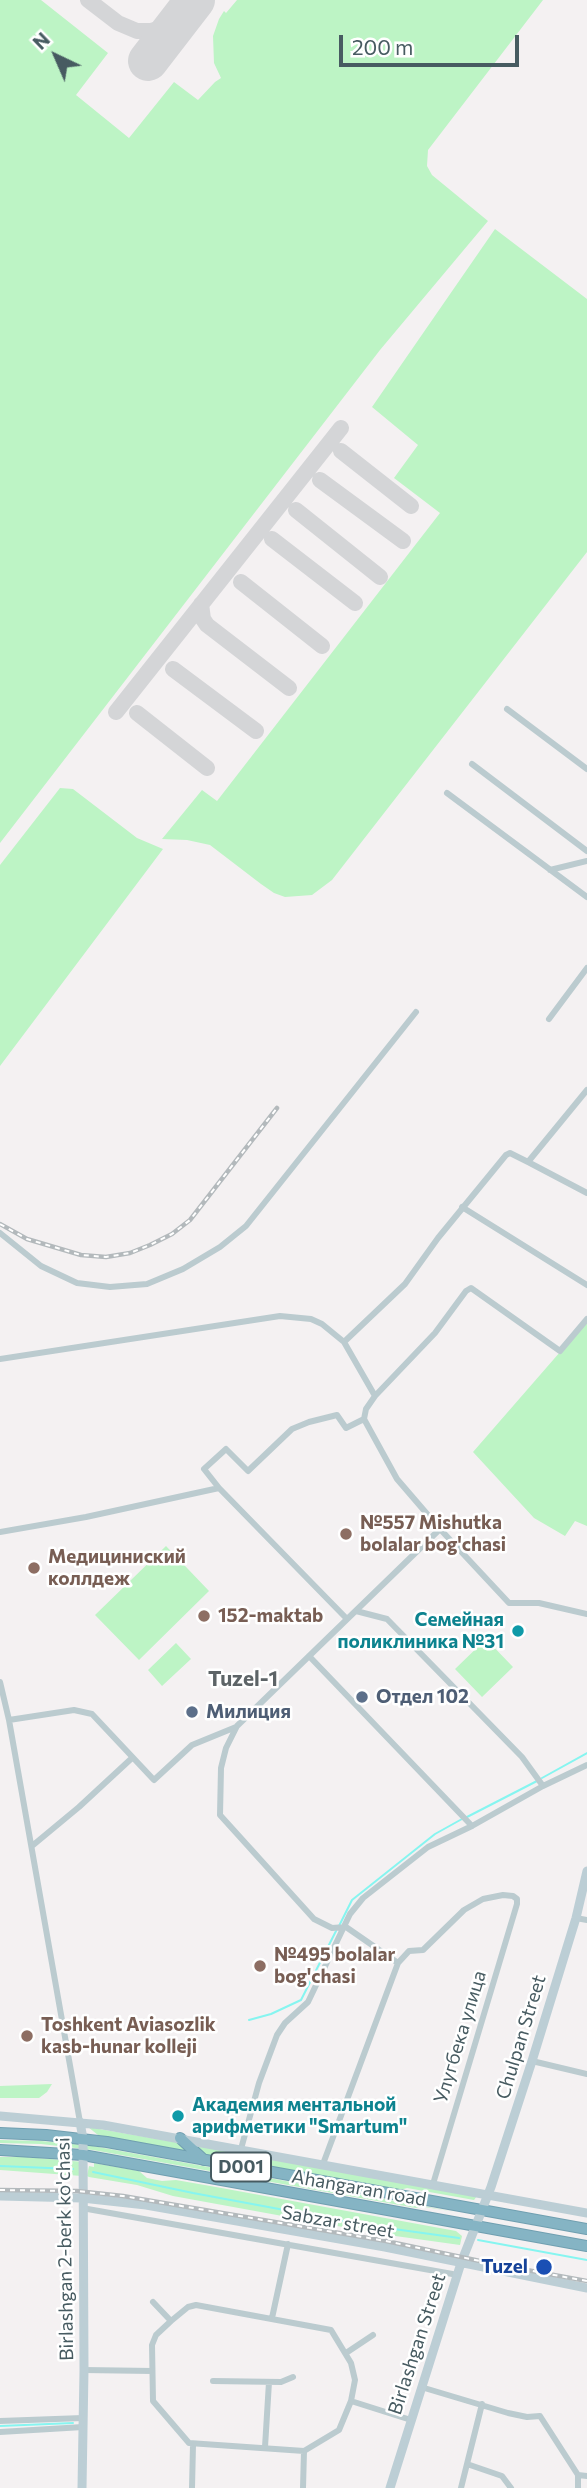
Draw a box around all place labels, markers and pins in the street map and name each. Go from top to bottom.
place label: №557 Mishutka bolalar bog'chasi [360,1512,506,1556]
marker: №557 Mishutka bolalar bog'chasi [338,1526,354,1542]
place label: Медициниский коллдеж [48,1546,186,1590]
marker: Медициниский коллдеж [26,1560,42,1576]
place label: 152-maktab [218,1605,323,1627]
marker: 152-maktab [196,1608,212,1624]
place label: Семейная поликлиника №31 [338,1609,504,1653]
marker: Семейная поликлиника №31 [510,1623,526,1639]
place label: Отдел 102 [376,1686,469,1708]
marker: Отдел 102 [354,1689,370,1705]
place label: Милиция [206,1701,291,1723]
marker: Милиция [184,1704,200,1720]
place label: №495 bolalar bog'chasi [274,1944,395,1988]
marker: №495 bolalar bog'chasi [252,1958,268,1974]
place label: Toshkent Aviasozlik kasb-hunar kolleji [41,2014,216,2058]
marker: Toshkent Aviasozlik kasb-hunar kolleji [19,2028,35,2044]
place label: Академия ментальной арифметики "Smartum" [192,2094,407,2138]
marker: Академия ментальной арифметики "Smartum" [170,2108,186,2124]
place label: Tuzel [481,2256,528,2278]
marker: Tuzel [534,2257,554,2277]

